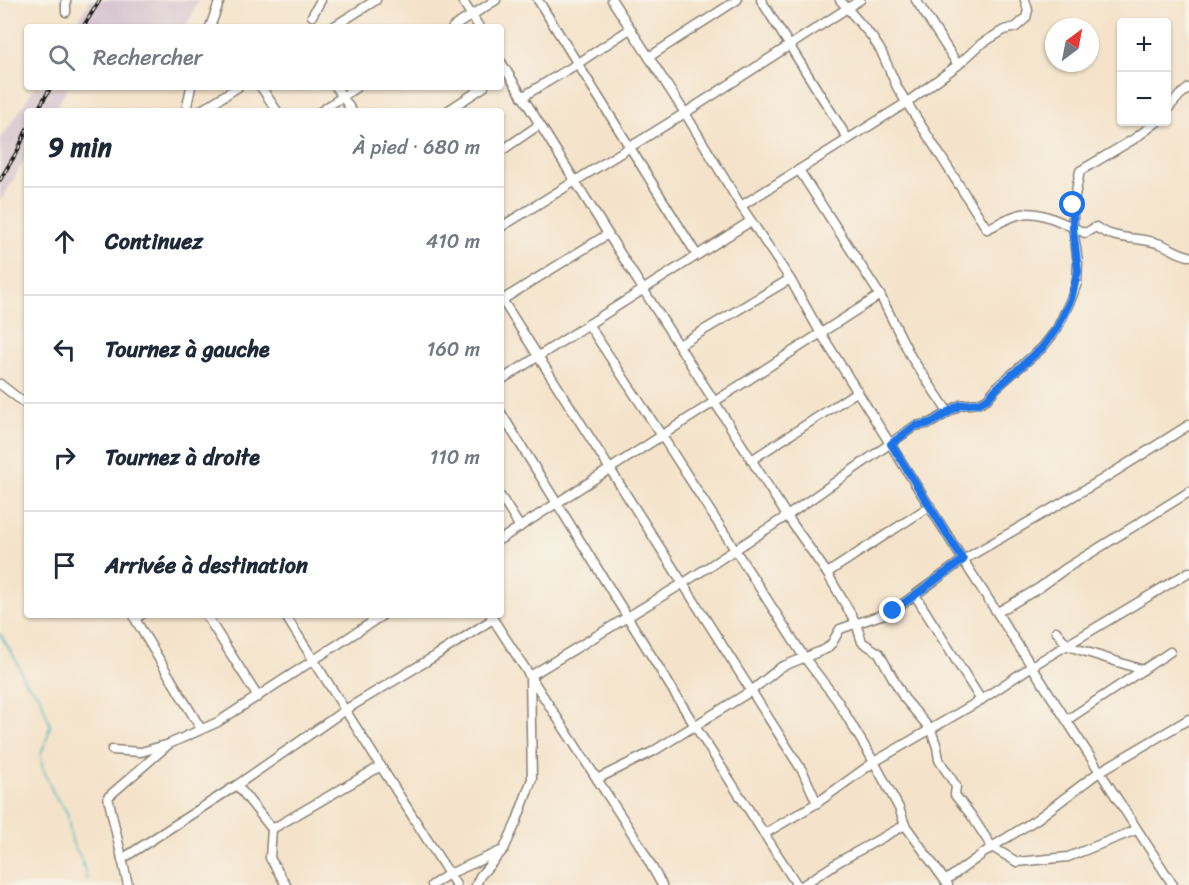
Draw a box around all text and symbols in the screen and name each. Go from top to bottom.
north arrow [1045,18,1099,72]
map controls [1117,18,1171,126]
button: + [1117,18,1171,72]
search box [24,24,504,90]
text: Rechercher [93,38,203,77]
icon: search [45,41,78,74]
button: − [1117,72,1171,126]
text: 9 min [48,124,112,170]
text: À pied · 680 m [352,130,480,165]
route start [1059,191,1085,217]
text: Continuez [105,222,203,261]
text: 410 m [426,224,480,259]
icon: ahead [48,225,81,258]
text: Tournez à gauche [105,330,270,369]
text: 160 m [427,332,480,367]
icon: left [48,333,81,366]
text: Tournez à droite [105,438,260,477]
text: 110 m [430,440,480,475]
icon: right [48,441,81,474]
text: Arrivée à destination [105,546,308,585]
icon: arrive [48,549,81,582]
route end [879,597,905,623]

